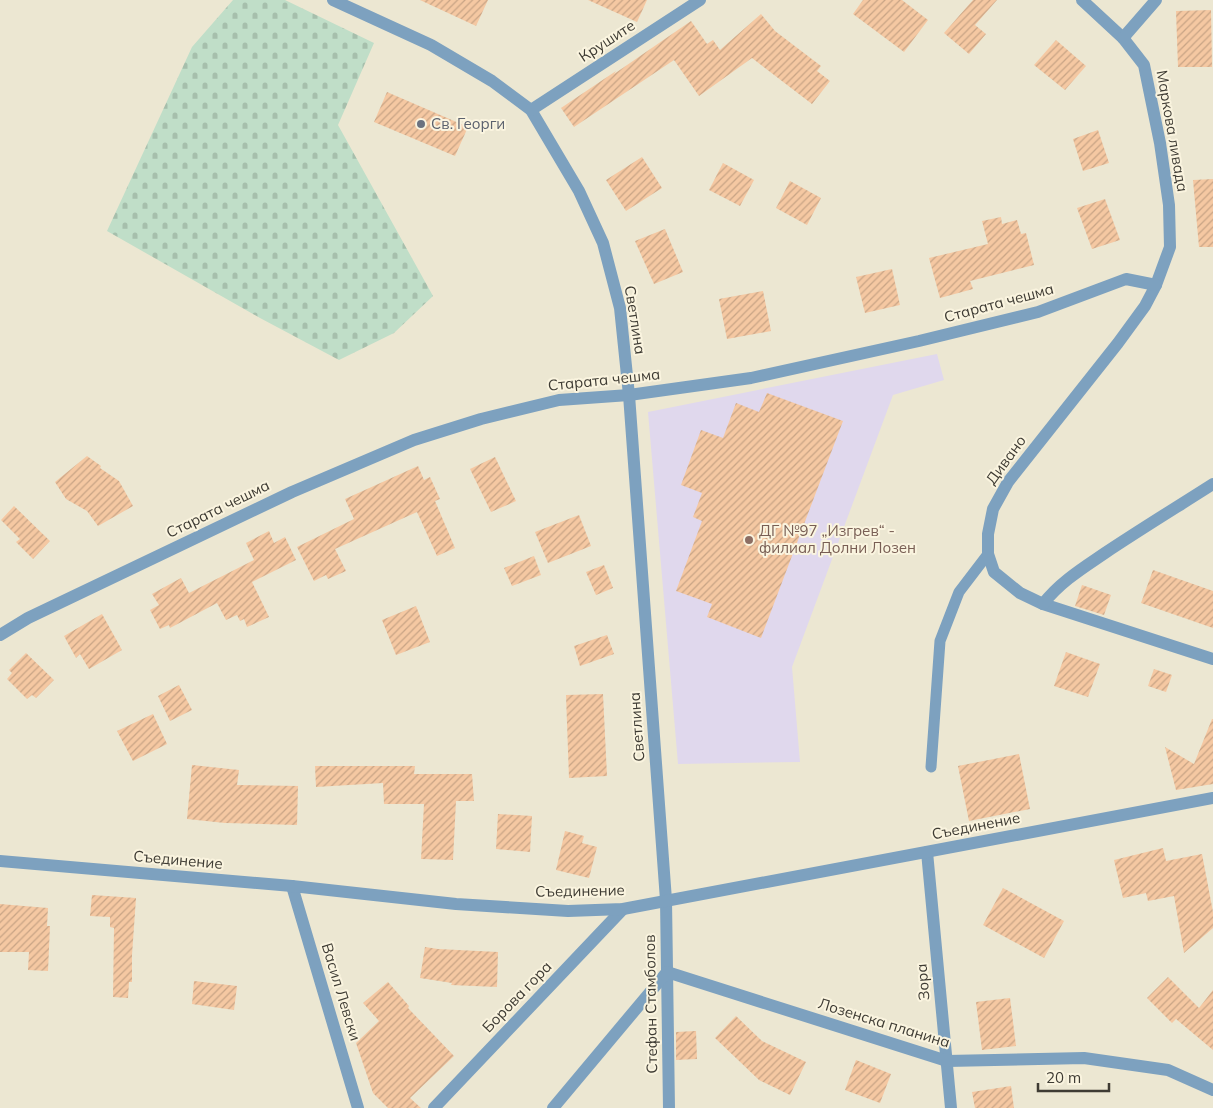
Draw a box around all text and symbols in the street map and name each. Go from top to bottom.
street label: Крушите [575,15,638,66]
street label: Маркова ливада [1152,69,1193,193]
place label: Св. Георги [431,114,505,133]
marker: Св. Георги [415,118,427,130]
street label: Старата чешма [942,279,1056,326]
street label: Светлина [621,284,650,356]
street label: Старата чешма [547,364,661,395]
street label: Дивано [981,431,1030,488]
street label: Старата чешма [163,475,273,542]
place label: ДГ №97 „Изгрев“ - филиал Долни Лозен [759,521,916,557]
marker: ДГ №97 „Изгрев“ - филиал Долни Лозен [743,534,755,546]
street label: Светлина [625,692,648,762]
street label: Съединение [930,808,1022,843]
street label: Съединение [133,846,223,873]
street label: Съединение [535,880,625,901]
street label: Стефан Стамболов [640,934,661,1074]
street label: Васил Левски [318,941,365,1043]
street label: Борова гора [478,957,555,1036]
street label: Зора [911,963,934,1001]
street label: Лозенска планина [816,993,952,1052]
scale bar [1038,1060,1109,1092]
text: 20 m [1046,1068,1081,1087]

